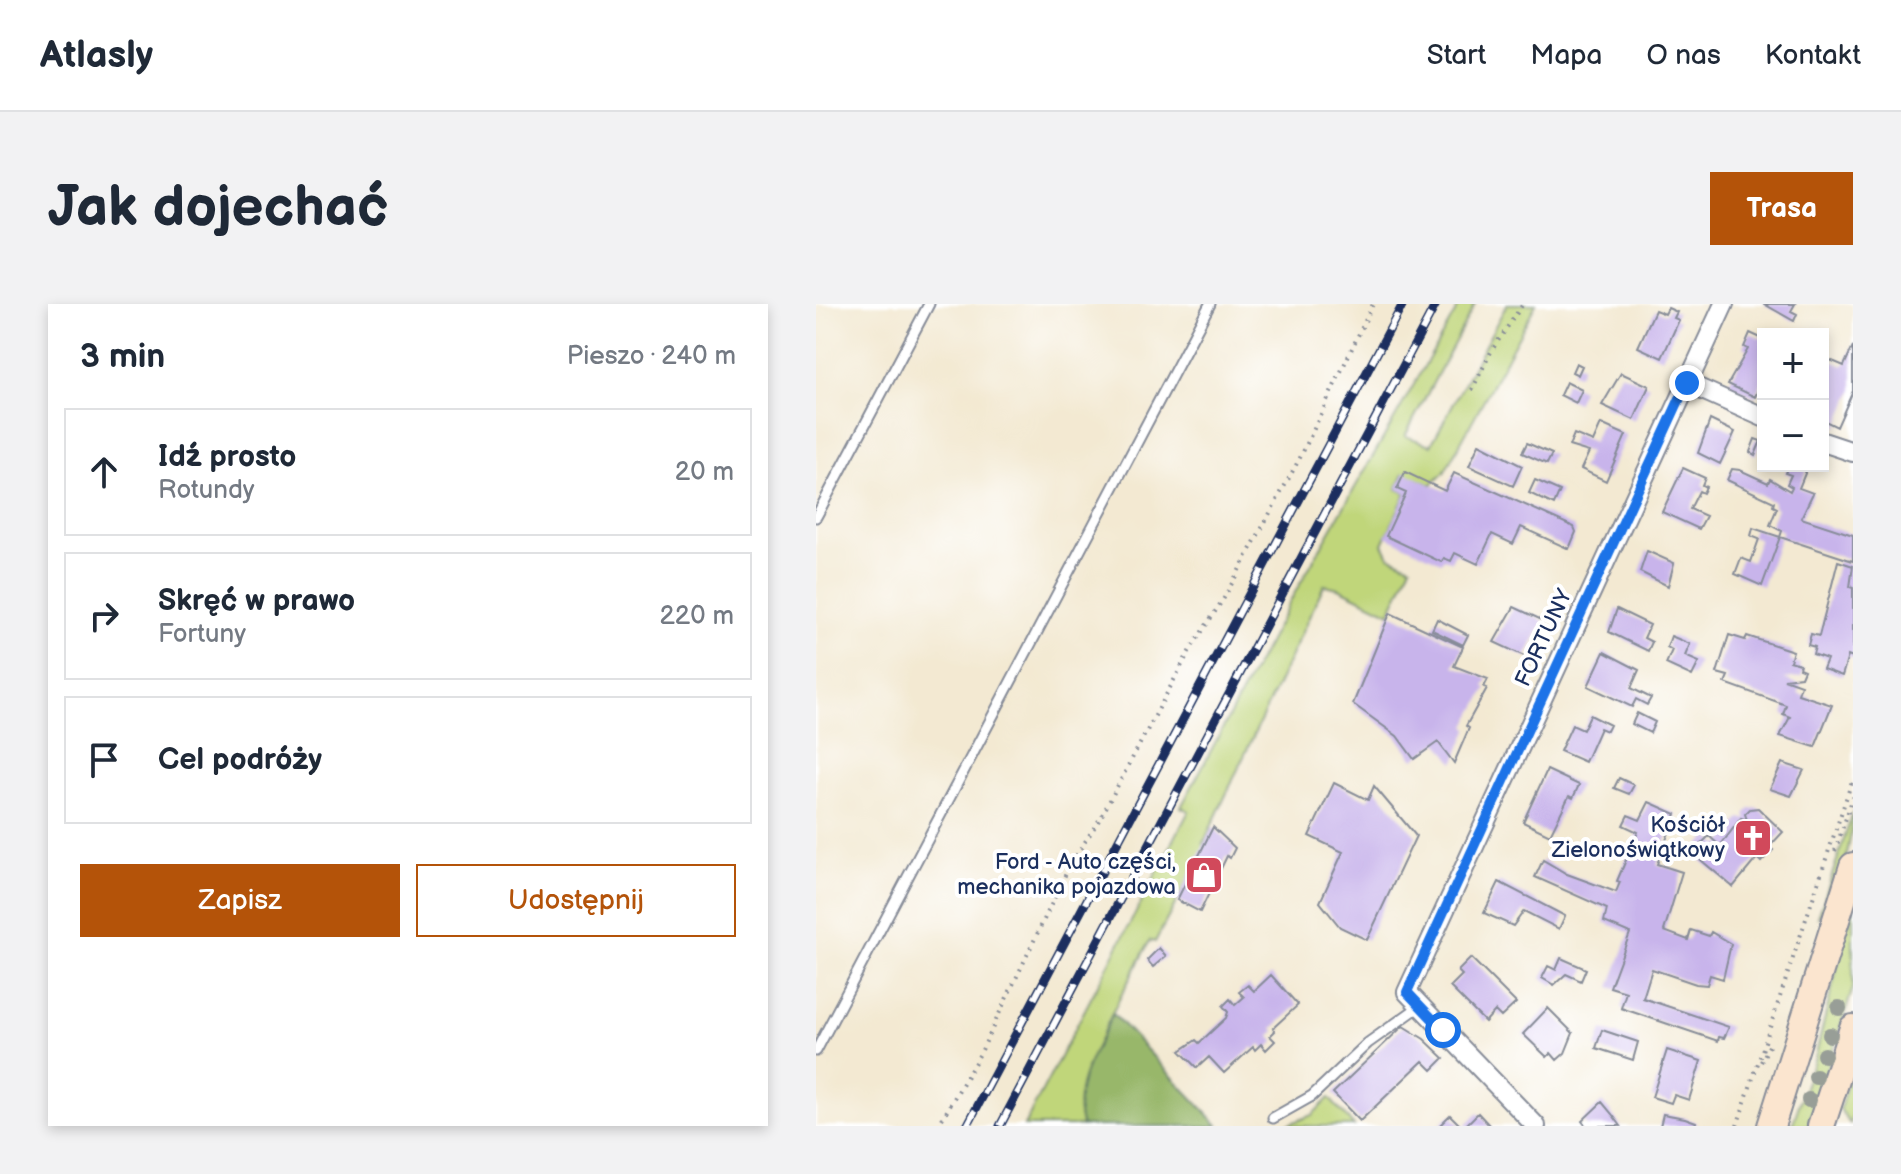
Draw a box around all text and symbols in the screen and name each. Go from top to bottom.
text: Atlasly [40,33,153,78]
text: Start [1427,39,1486,72]
text: Mapa [1530,39,1602,72]
text: O nas [1646,39,1721,72]
text: Kontakt [1765,39,1861,72]
button: Trasa [1710,172,1853,245]
text: Jak dojechać [48,175,388,242]
map controls [1757,328,1829,472]
button: + [1757,328,1829,400]
text: 3 min [80,336,165,377]
text: Pieszo · 240 m [567,341,736,372]
route end [1669,365,1705,401]
button: − [1757,400,1829,472]
text: Idź prosto [158,439,296,475]
icon: ahead [82,450,126,494]
text: 20 m [675,457,734,488]
text: Rotundy [158,475,255,506]
text: Skręć w prawo [158,583,355,619]
street label: FORTUNY [1510,585,1578,691]
icon: right [82,594,126,638]
text: 220 m [660,601,734,632]
text: Fortuny [158,619,246,650]
icon: arrive [82,738,126,782]
text: Cel podróży [158,742,322,778]
place label: Kościół Zielonoświątkowy [1551,812,1725,864]
church icon: Kościół Zielonoświątkowy [1732,817,1774,859]
place label: Ford - Auto części, mechanika pojazdowa [957,849,1176,901]
shop icon: Ford - Auto części, mechanika pojazdowa [1183,854,1225,896]
button: Zapisz [80,864,400,937]
button: Udostępnij [416,864,736,937]
route start [1425,1012,1461,1048]

